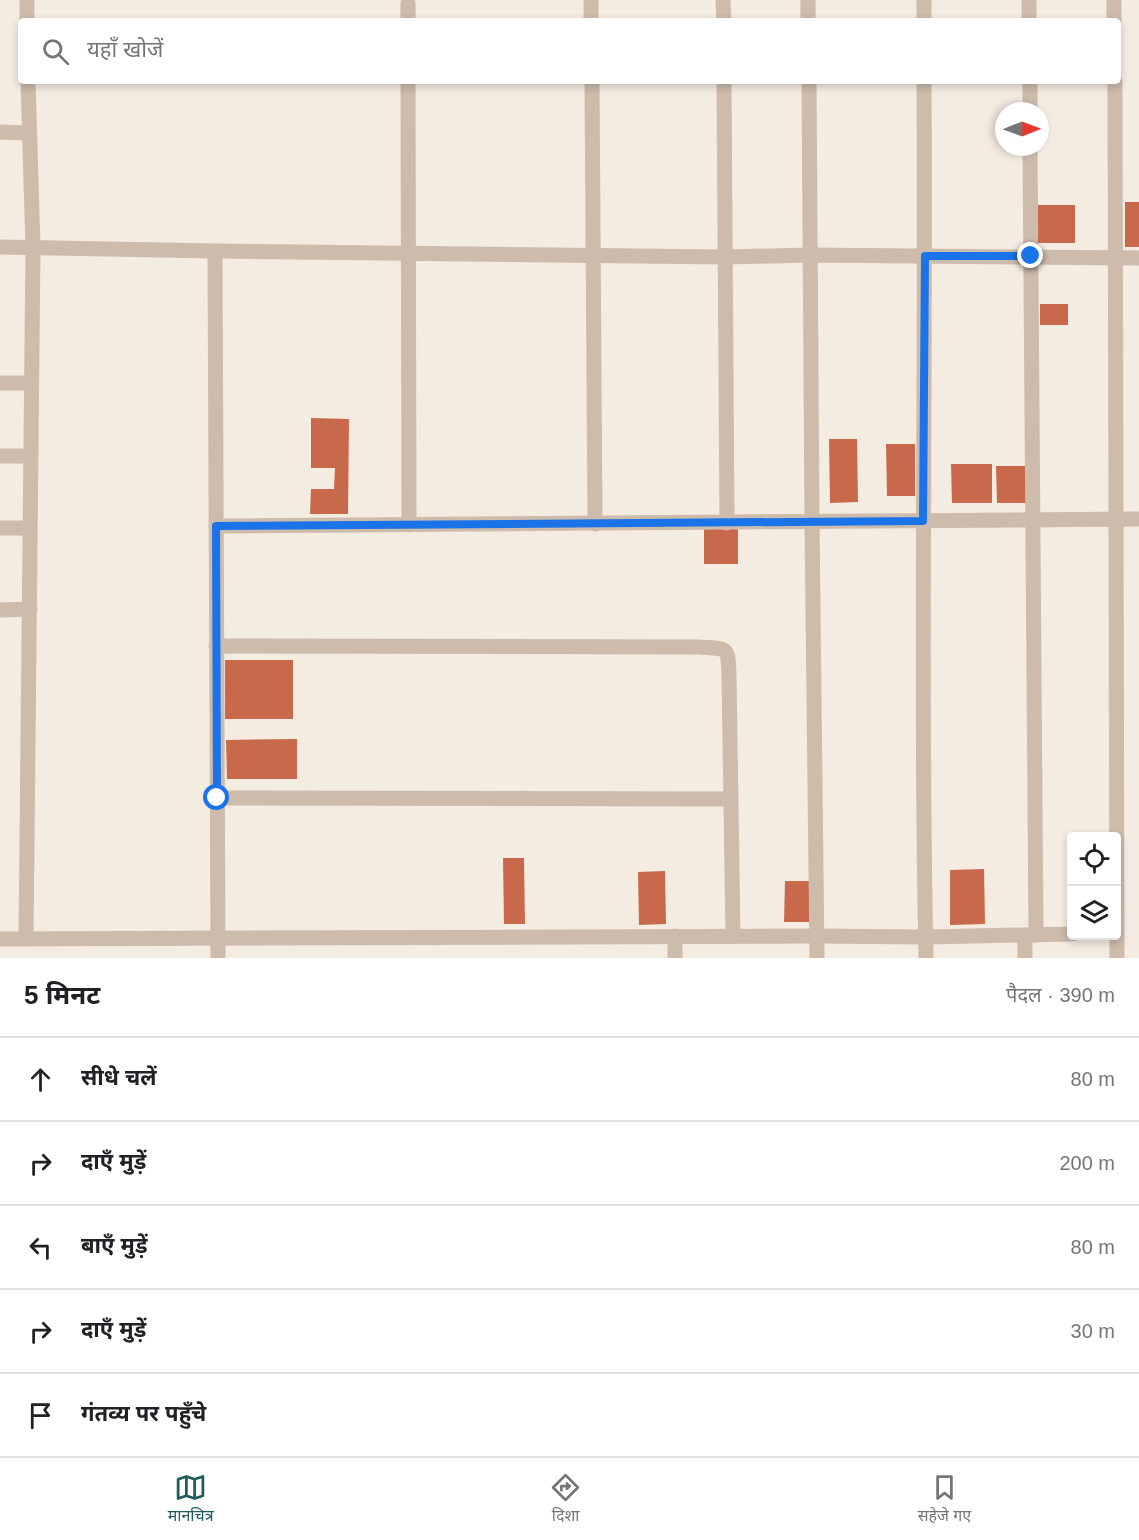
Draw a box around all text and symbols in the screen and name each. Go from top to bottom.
search box [18,18,1121,84]
icon: search [39,35,72,68]
text: यहाँ खोजें [87,37,163,62]
north arrow [995,102,1049,156]
route end [1017,242,1043,268]
route start [203,784,229,810]
map controls [1067,832,1121,940]
button: locate [1067,832,1121,886]
button: layers [1067,886,1121,940]
text: 5 मिनट [24,980,100,1010]
text: पैदल · 390 m [1006,984,1115,1006]
icon: ahead [24,1063,57,1096]
text: सीधे चलें [81,1065,156,1090]
text: 80 m [1071,1068,1115,1090]
icon: right [24,1147,57,1180]
text: दाएँ मुड़ें [81,1149,146,1174]
text: 200 m [1059,1152,1115,1174]
icon: left [24,1231,57,1264]
text: बाएँ मुड़ें [81,1233,147,1258]
text: 80 m [1071,1236,1115,1258]
icon: right [24,1315,57,1348]
text: दाएँ मुड़ें [81,1317,146,1342]
text: 30 m [1071,1320,1115,1342]
icon: arrive [24,1399,57,1432]
text: गंतव्य पर पहुँचे [81,1401,206,1426]
tab: मानचित्र [168,1471,214,1528]
tab: दिशा [549,1471,582,1528]
tab: सहेजे गए [918,1471,971,1528]

